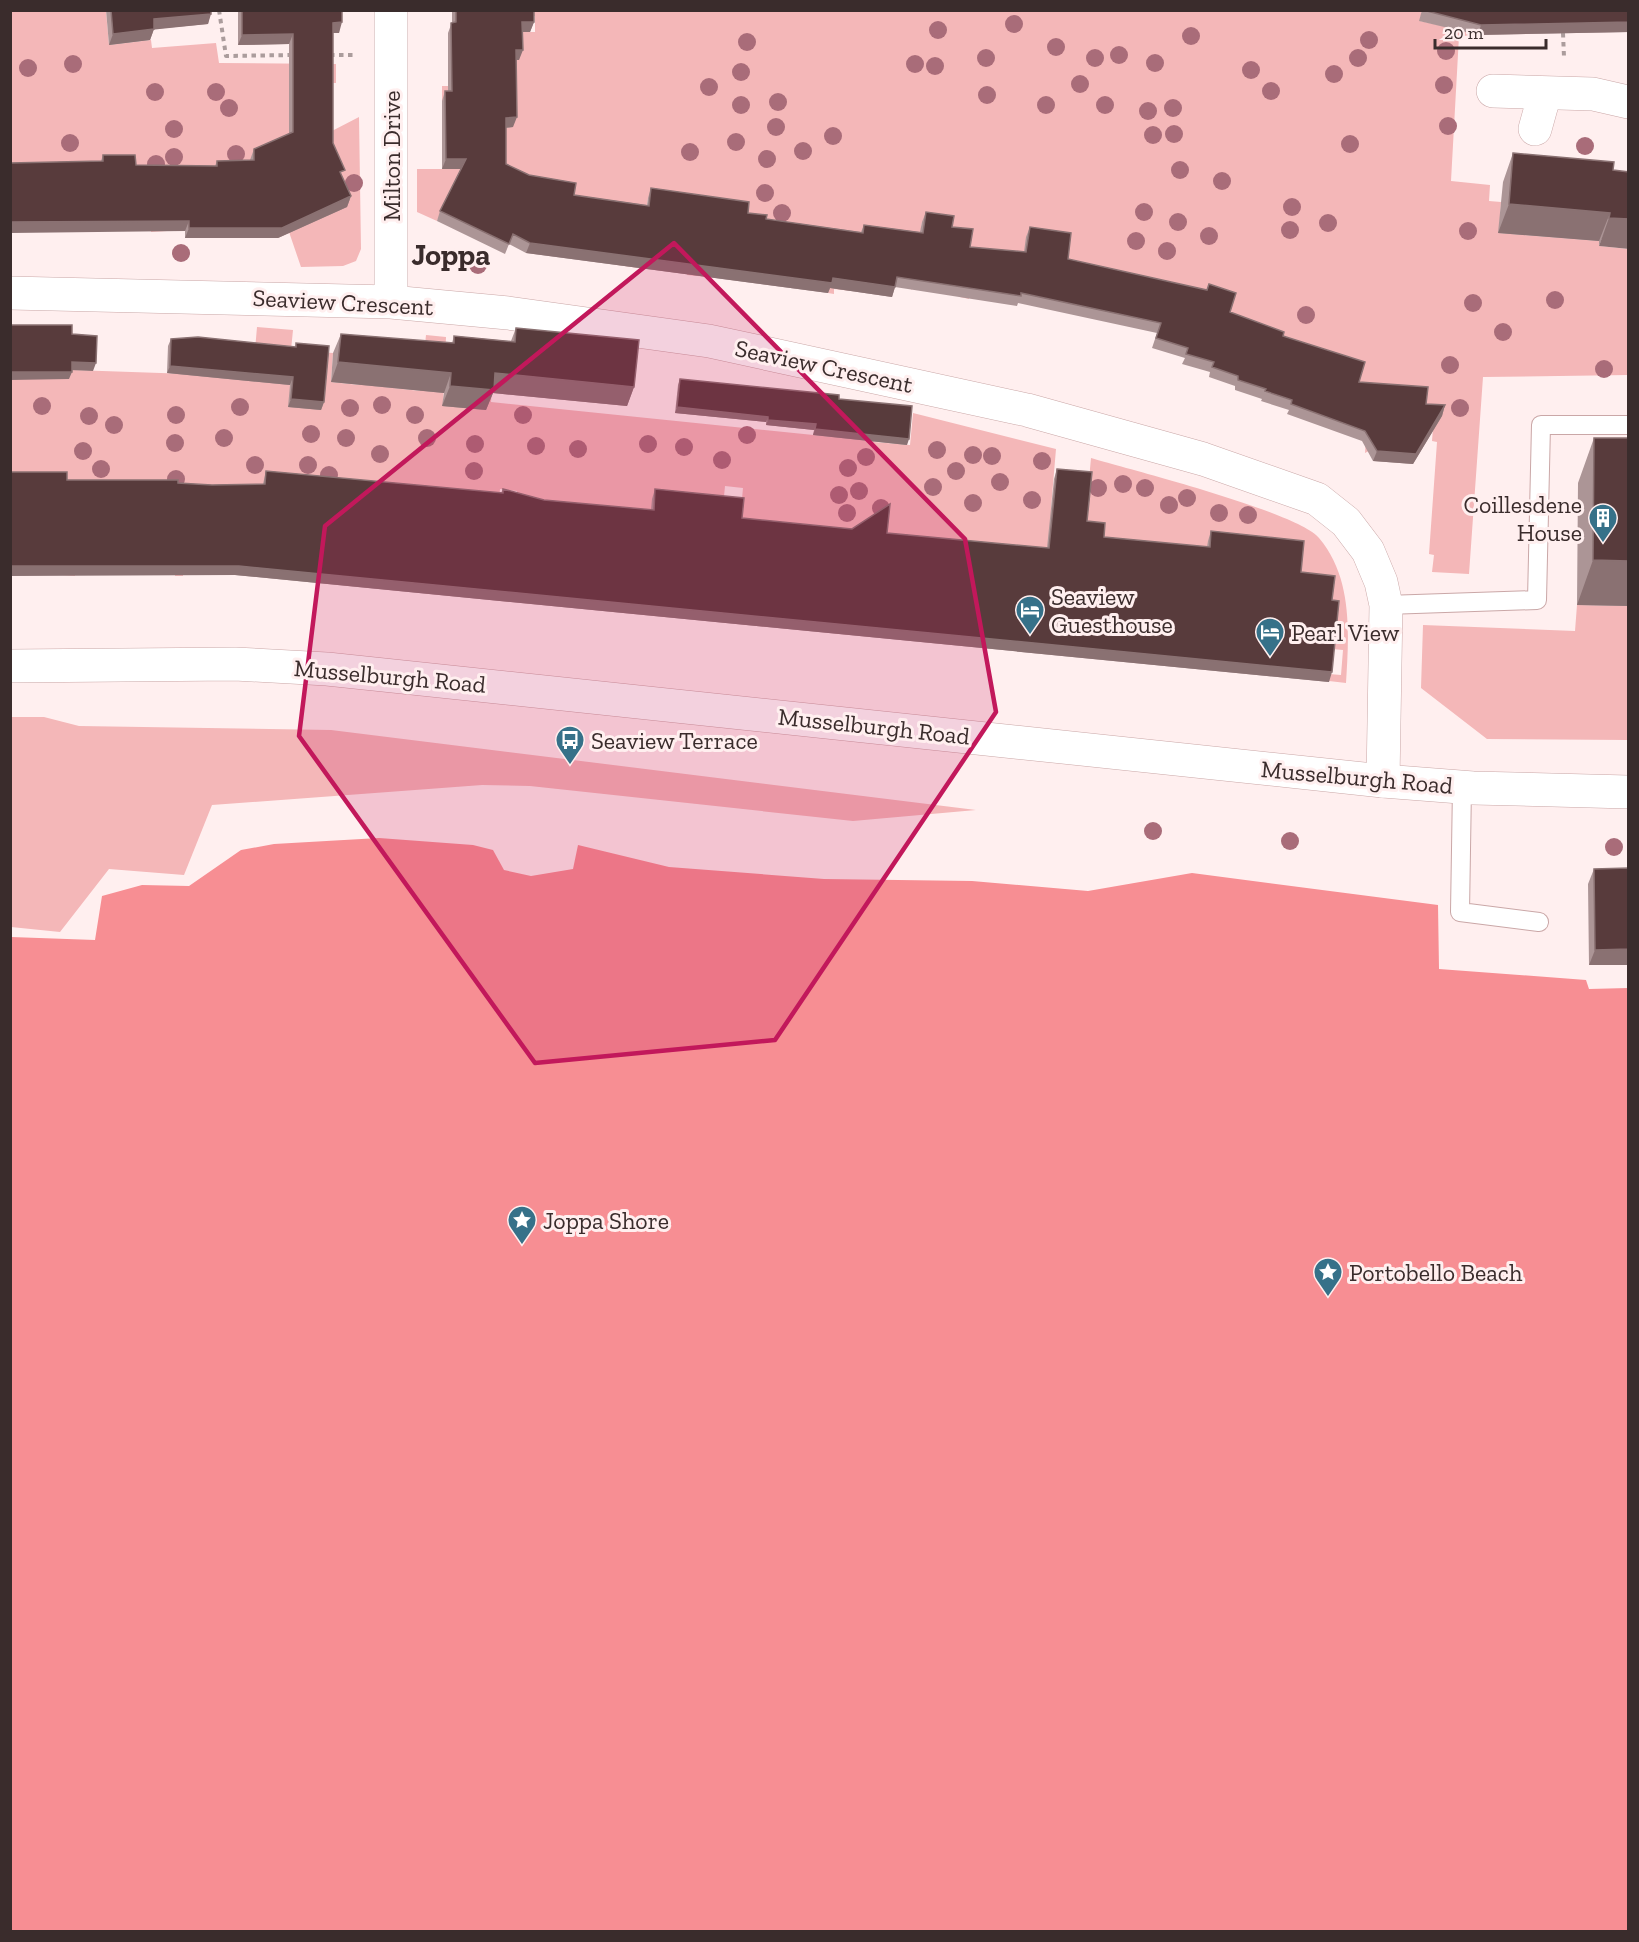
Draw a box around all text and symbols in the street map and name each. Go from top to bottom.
scale bar [1435,12,1546,50]
text: 20 m [1444,22,1484,44]
street label: Milton Drive [377,90,406,222]
district label: Joppa [412,237,490,273]
street label: Seaview Crescent [252,283,434,321]
street label: Seaview Crescent [733,333,916,399]
place label: Coillesdene House [1463,490,1582,547]
building icon: Coillesdene House [1587,502,1619,544]
place label: Seaview Guesthouse [1051,582,1173,639]
hotel icon: Seaview Guesthouse [1014,594,1046,636]
hotel icon: Pearl View [1254,616,1286,658]
place label: Pearl View [1291,618,1400,647]
street label: Musselburgh Road [293,653,487,699]
street label: Musselburgh Road [777,702,971,750]
bus stop icon: Seaview Terrace [554,724,586,766]
place label: Seaview Terrace [591,726,758,755]
street label: Musselburgh Road [1260,754,1454,800]
place icon: Joppa Shore [506,1204,538,1246]
place label: Joppa Shore [543,1206,669,1235]
place icon: Portobello Beach [1312,1256,1344,1298]
place label: Portobello Beach [1349,1258,1523,1287]

